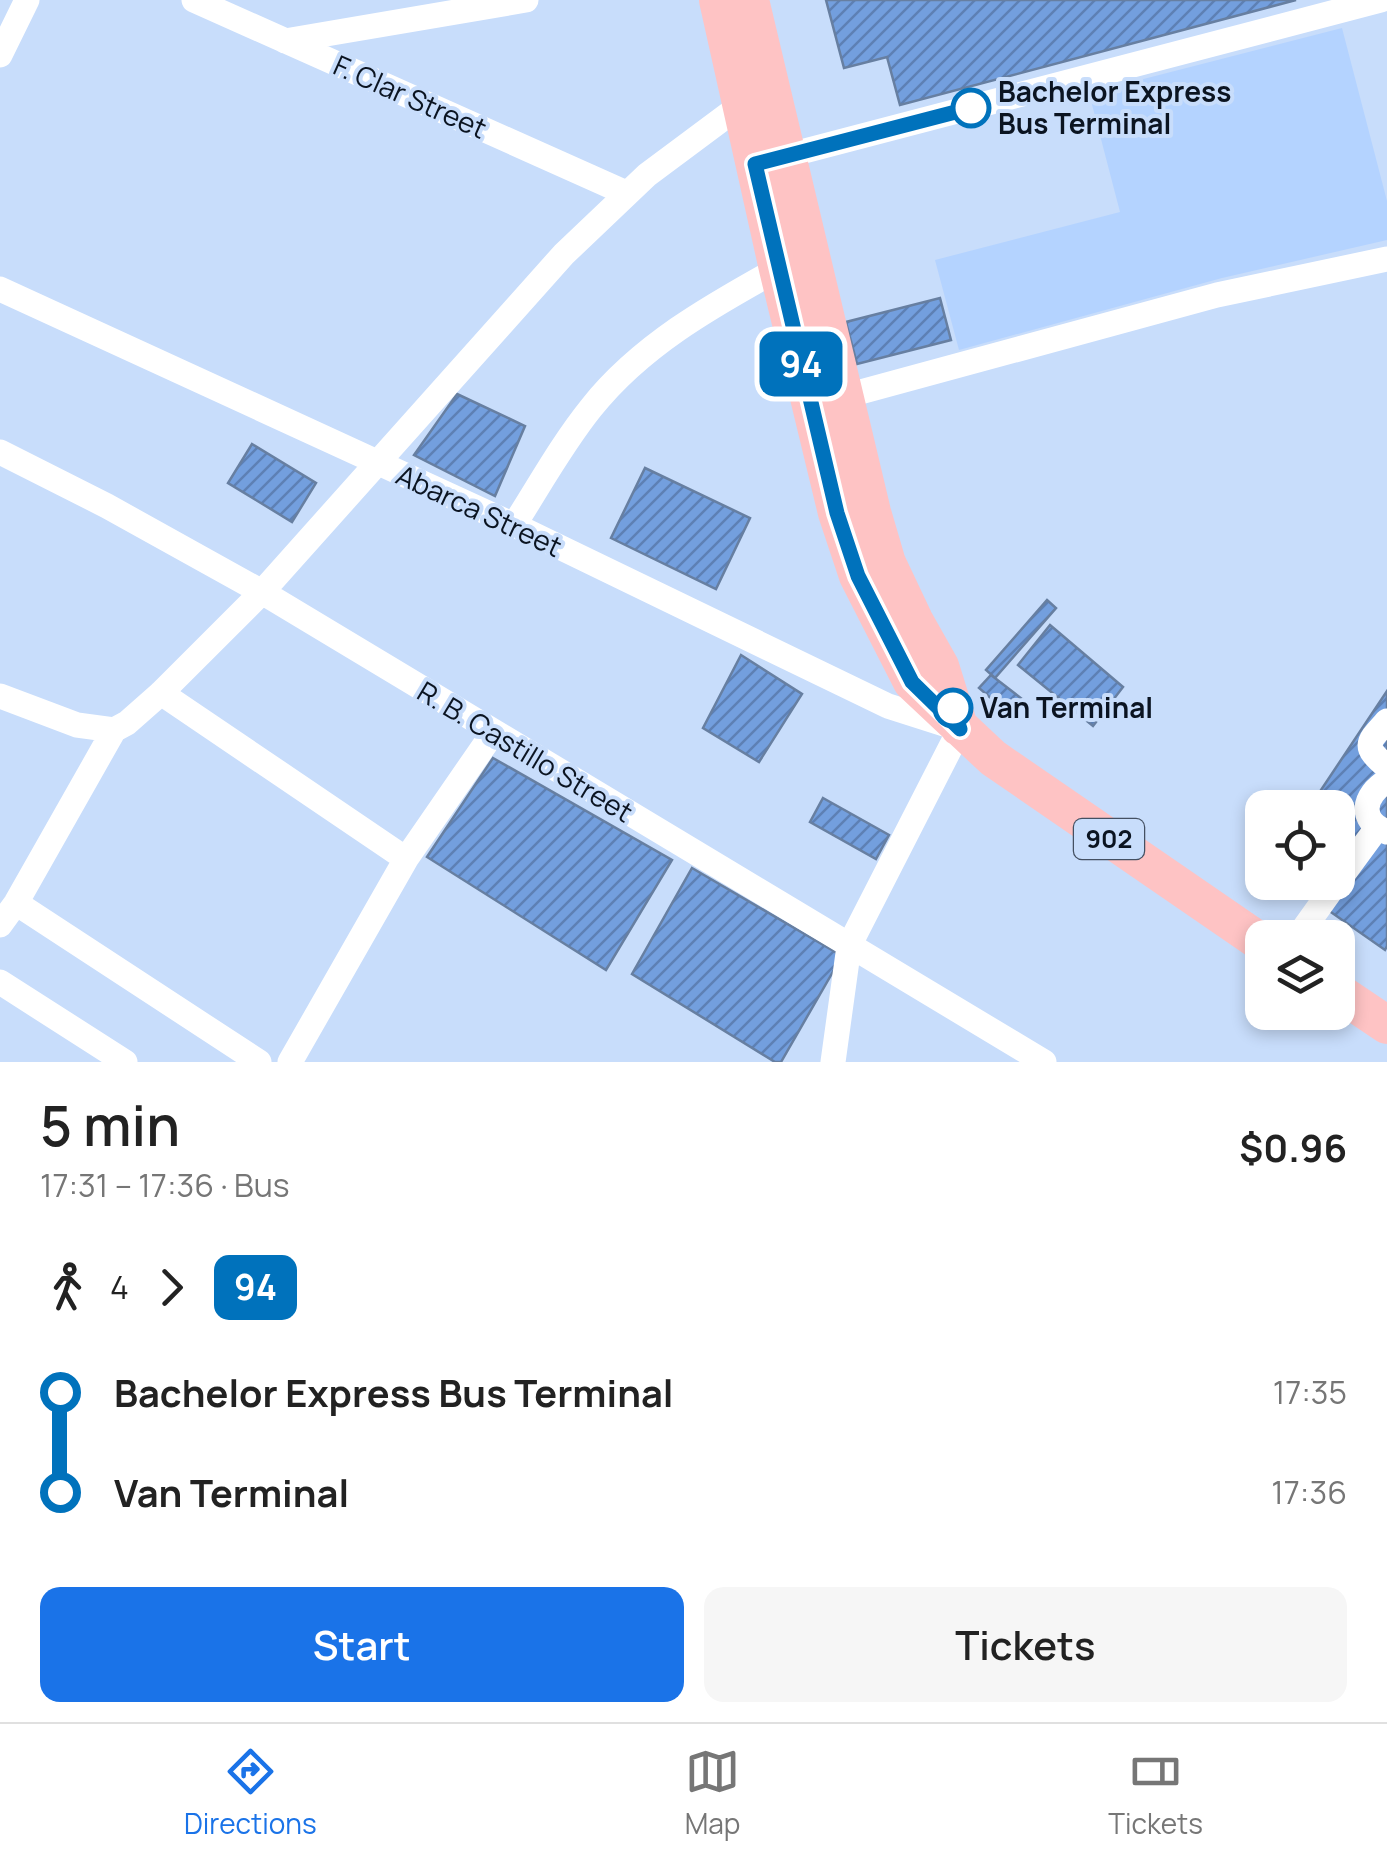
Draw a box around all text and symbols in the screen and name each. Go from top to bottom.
street label: F. Clar Street [328,45,493,147]
place label: Bachelor Express Bus Terminal [998,72,1231,142]
marker: Bachelor Express Bus Terminal [952,89,990,127]
line badge: 94 [756,332,846,396]
text: 94 [779,340,823,388]
street label: Abarca Street [391,455,568,565]
street label: R. B. Castillo Street [411,672,640,830]
place label: Van Terminal [980,688,1153,726]
marker: Van Terminal [934,689,972,727]
map controls [1245,790,1355,1030]
button: locate [1245,790,1355,900]
road number: 902 [1074,819,1144,859]
button: layers [1245,920,1355,1030]
text: 5 min [40,1087,180,1163]
text: $0.96 [1239,1121,1347,1173]
text: 17:31 – 17:36 · Bus [40,1163,290,1207]
icon: walk [40,1260,95,1315]
icon: forward [144,1260,199,1315]
text: 94 [234,1263,277,1311]
text: 4 [110,1265,129,1309]
text: Bachelor Express Bus Terminal [114,1366,674,1418]
text: 17:35 [1273,1370,1347,1414]
text: Van Terminal [114,1466,349,1518]
text: 17:36 [1271,1470,1347,1514]
button: Start [40,1587,684,1702]
button: Tickets [704,1587,1347,1702]
tab: Directions [184,1744,317,1842]
tab: Map [685,1744,740,1842]
tab: Tickets [1108,1744,1203,1842]

